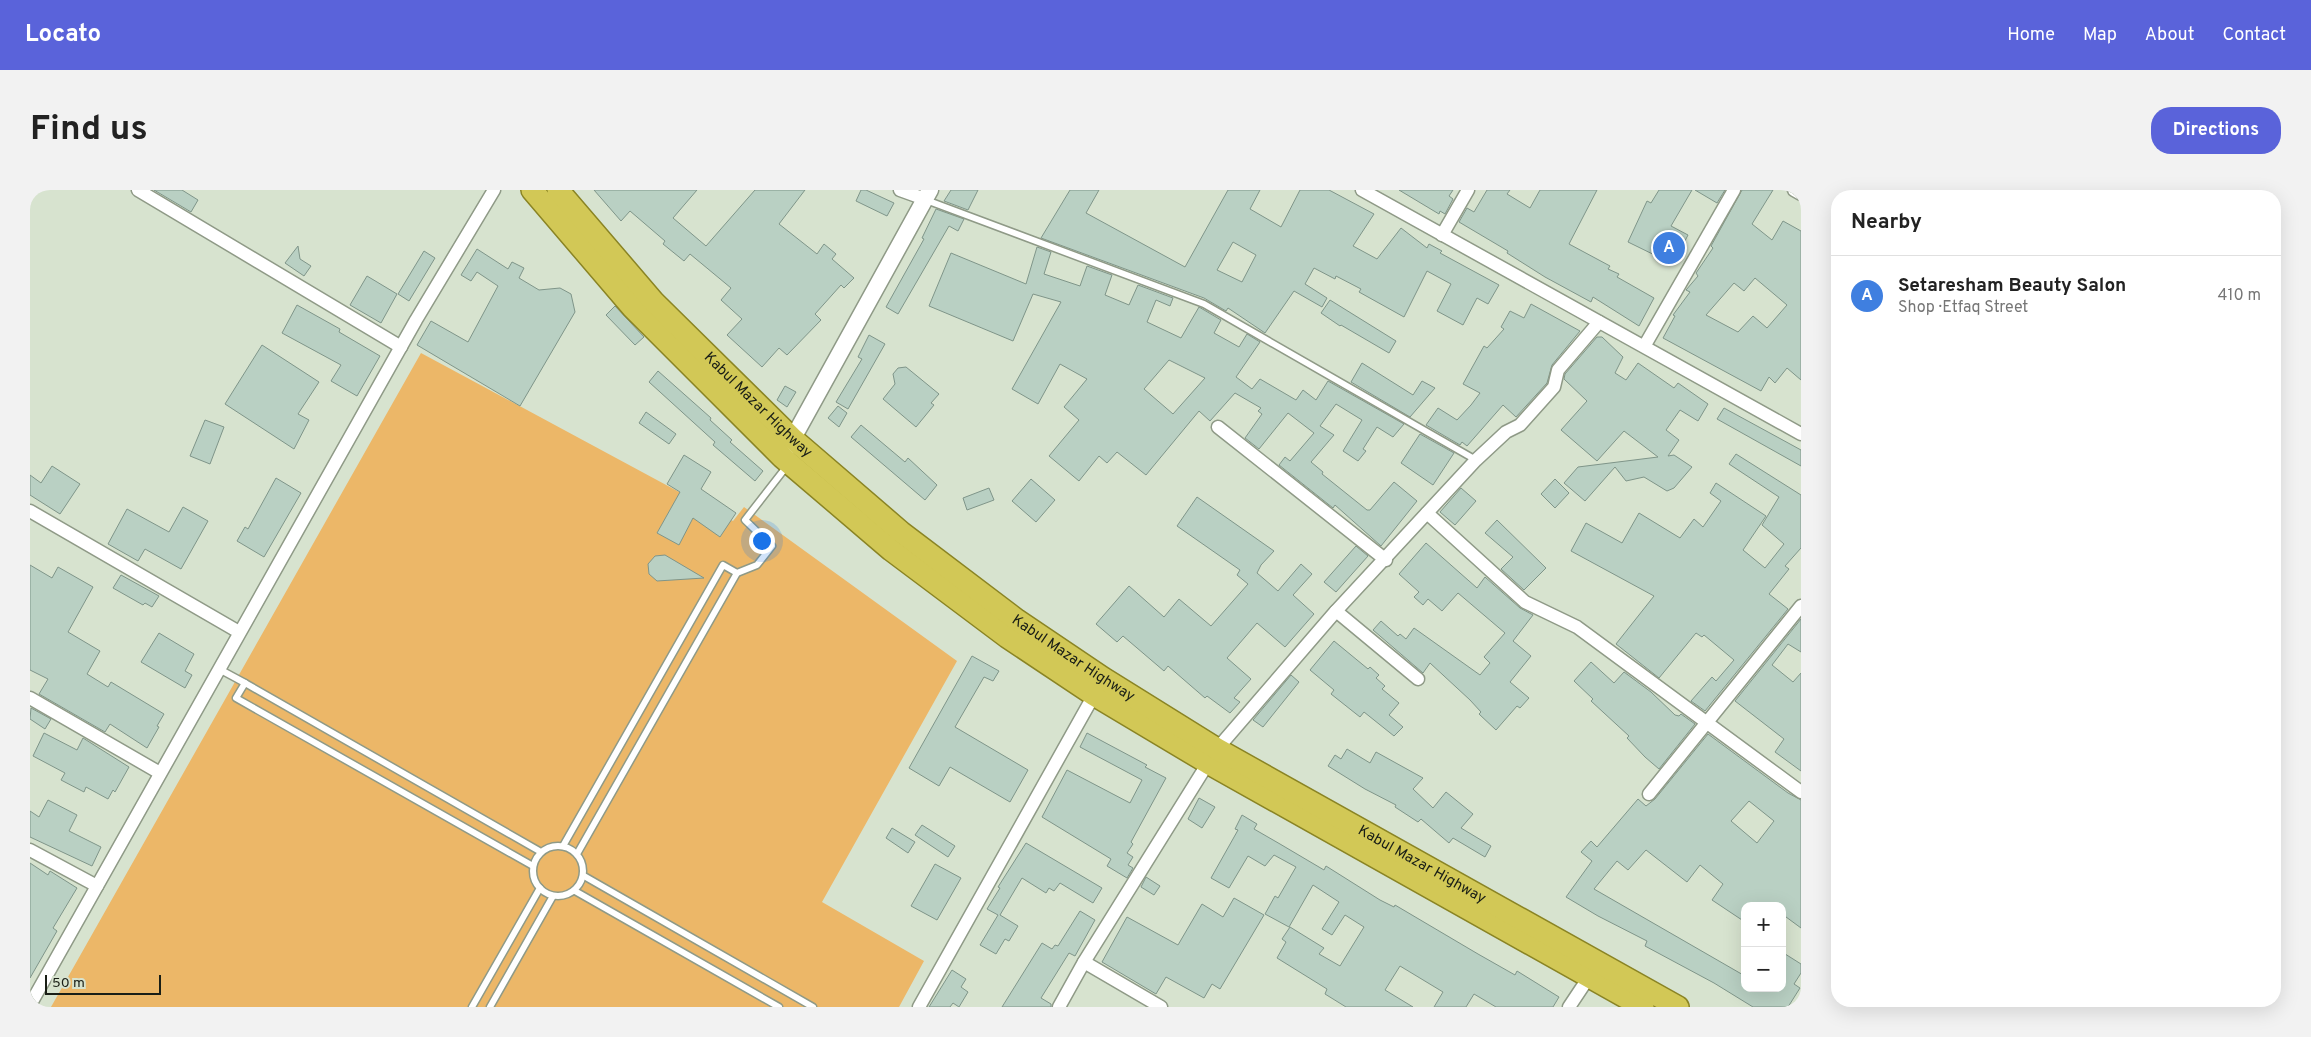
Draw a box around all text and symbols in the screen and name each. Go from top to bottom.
text: Locato [25,20,101,50]
text: Home [2007,24,2055,47]
text: Map [2083,24,2117,47]
text: About [2145,24,2194,47]
text: Contact [2222,24,2286,47]
button: Directions [2151,107,2281,154]
text: Find us [30,108,148,152]
text: Nearby [1851,209,1922,236]
pin: A [1653,229,1685,267]
text: Setaresham Beauty Salon [1898,274,2126,298]
text: A [1861,286,1873,306]
text: 410 m [2218,286,2261,306]
text: Shop · Etfaq Street [1898,298,2028,318]
street label: Kabul Mazar Highway [699,349,816,463]
your location [749,528,775,554]
street label: Kabul Mazar Highway [1008,611,1138,707]
street label: Kabul Mazar Highway [1354,822,1489,909]
map controls [1741,902,1786,992]
button: + [1741,902,1786,947]
button: − [1741,947,1786,992]
scale bar [45,972,161,995]
text: 50 m [52,975,85,992]

